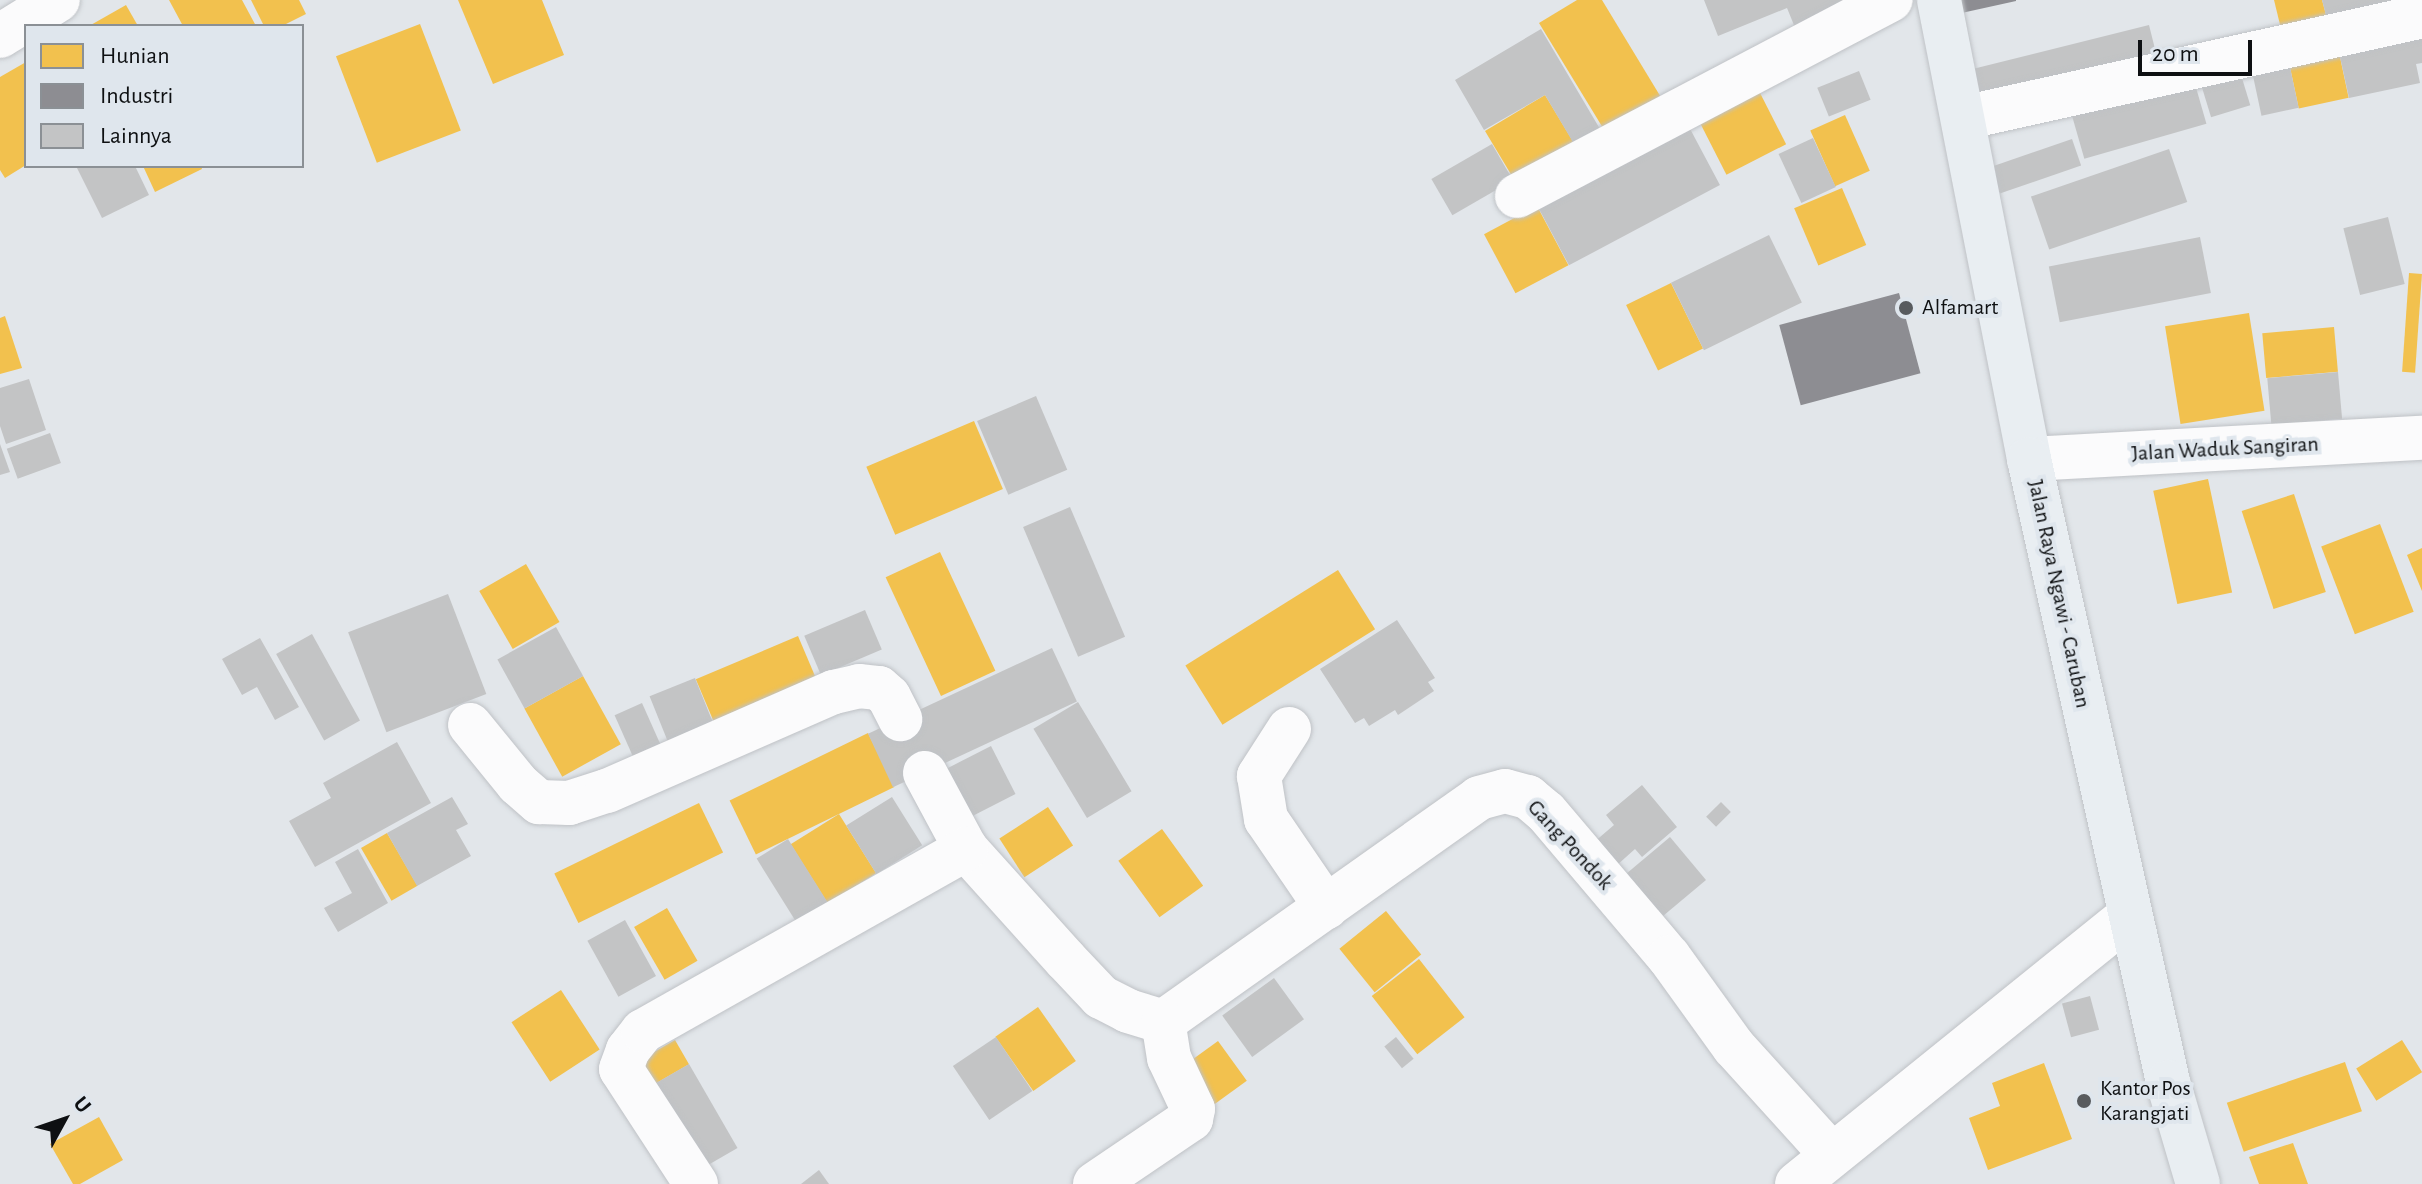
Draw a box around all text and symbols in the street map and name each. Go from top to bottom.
legend [24,24,304,168]
scale bar [2142,24,2256,74]
text: 20 m [2152,42,2199,66]
text: Hunian [100,44,170,68]
text: Industri [100,84,173,108]
text: Lainnya [100,124,172,148]
place label: Alfamart [1922,295,1998,321]
marker: Alfamart [1897,299,1915,317]
street label: Jalan Waduk Sangiran [2131,431,2319,467]
street label: Jalan Raya Ngawi - Caruban [2022,477,2096,711]
street label: Gang Pondok [1522,795,1618,895]
place label: Kantor Pos Karangjati [2100,1075,2191,1126]
north arrow [24,1080,104,1160]
text: U [69,1092,95,1117]
marker: Kantor Pos Karangjati [2075,1092,2093,1110]

